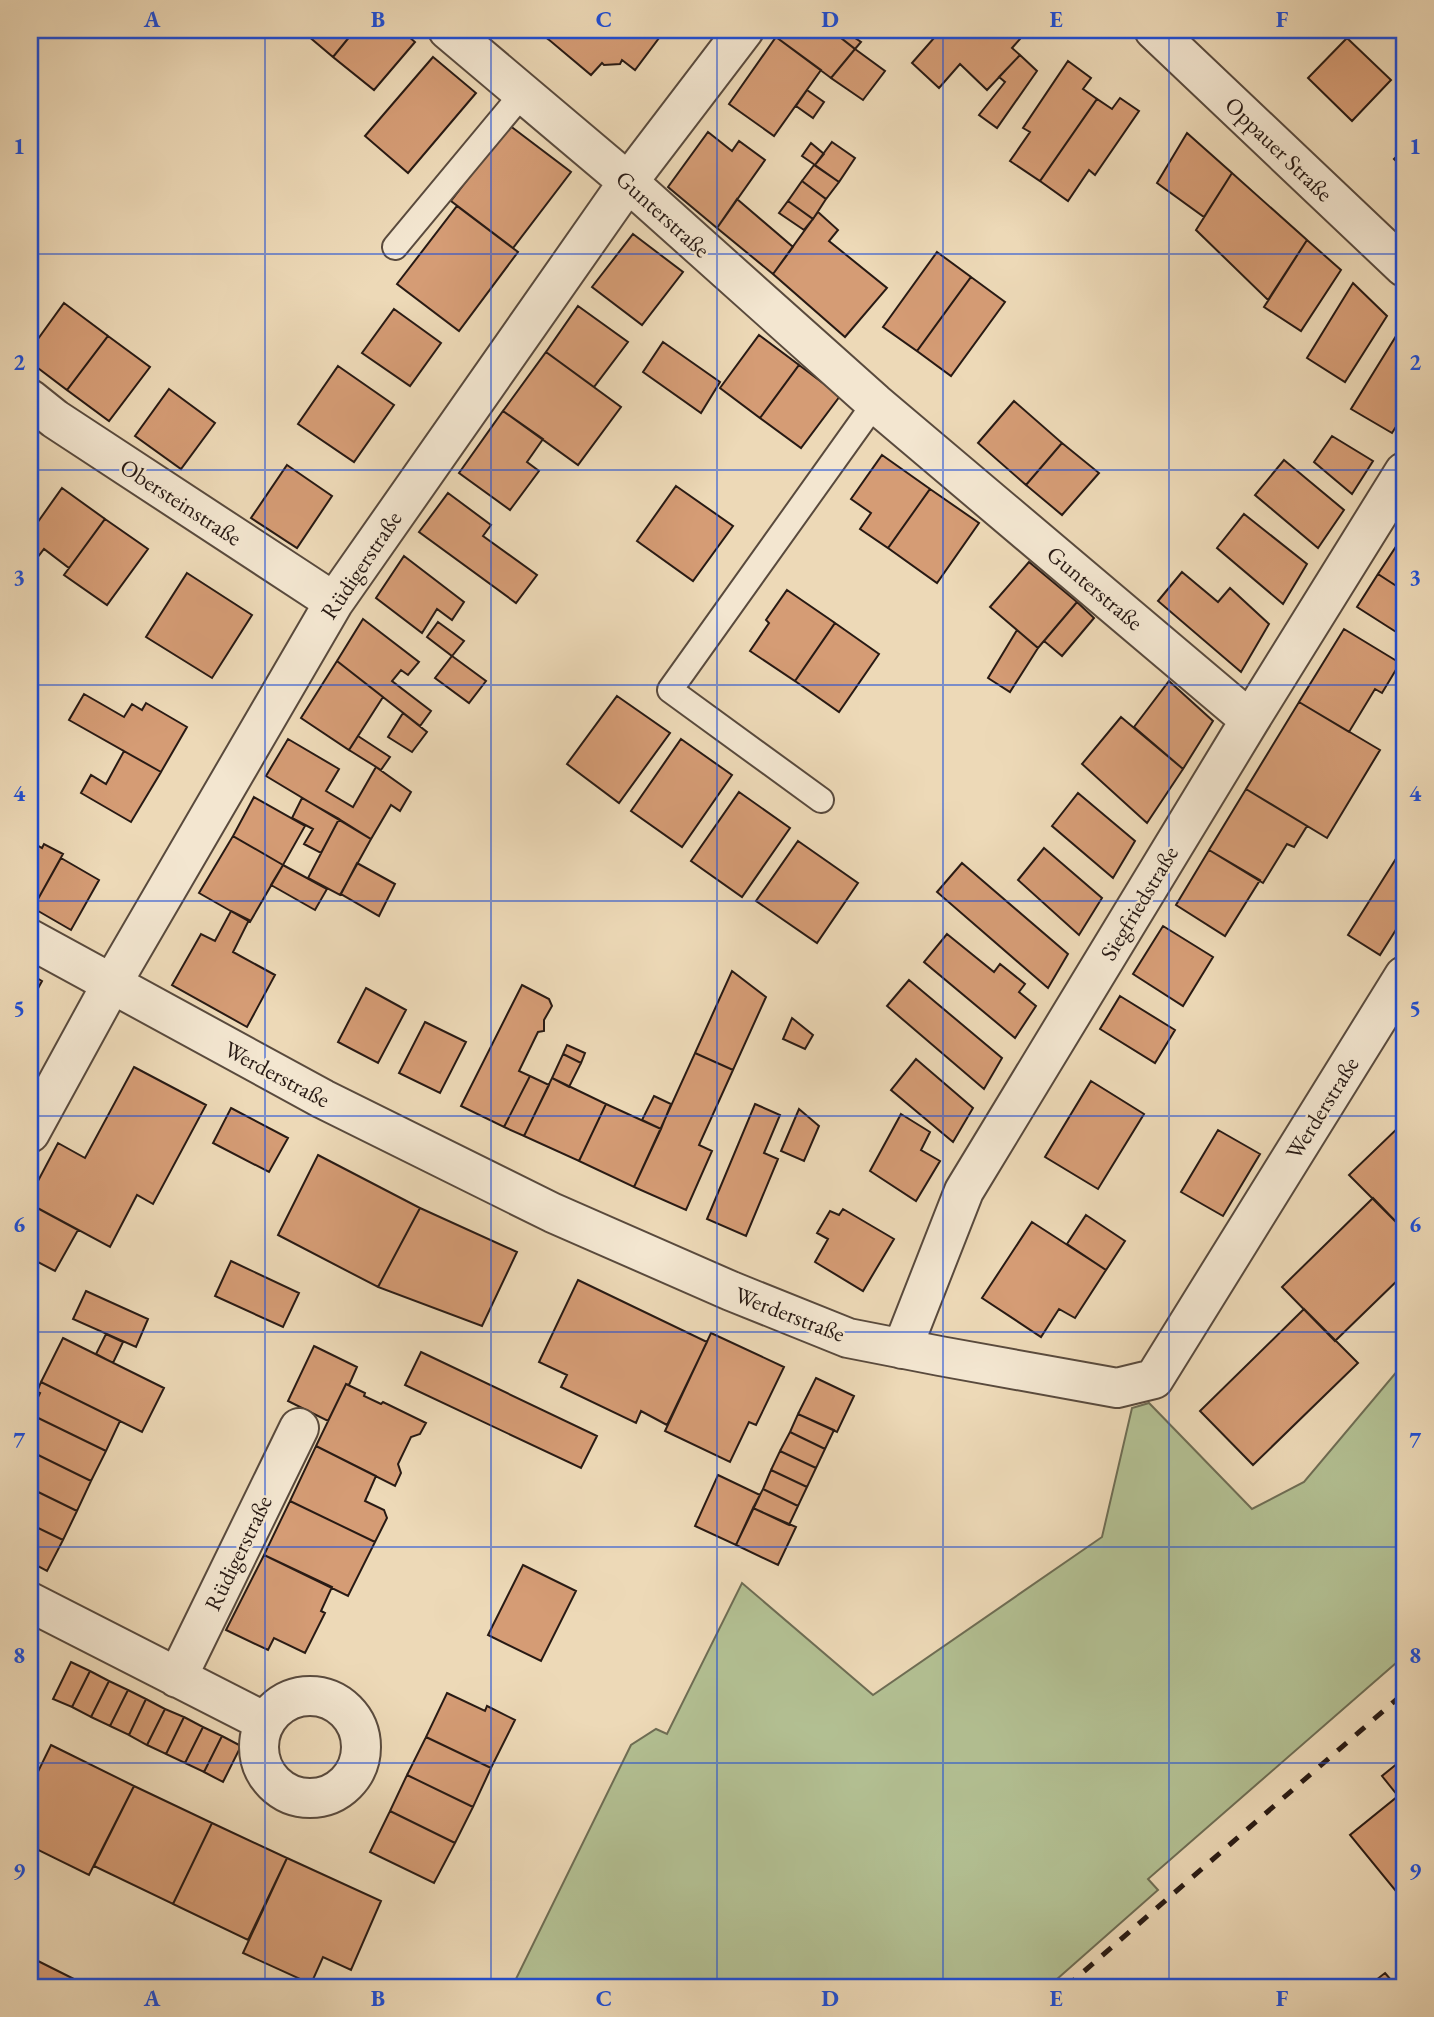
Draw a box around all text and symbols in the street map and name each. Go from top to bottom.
text: A [143,4,161,34]
text: B [371,4,385,34]
text: C [596,4,612,34]
text: D [821,4,839,34]
text: E [1049,4,1063,34]
text: F [1276,4,1289,34]
street label: Oppauer Straße [1219,90,1339,208]
text: 1 [13,131,25,161]
text: 1 [1409,131,1421,161]
street label: Gunterstraße [609,164,717,264]
text: 2 [13,347,25,377]
text: 2 [1409,347,1421,377]
street label: Obersteinstraße [114,451,248,553]
street label: Rüdigerstraße [314,505,408,625]
street label: Gunterstraße [1041,539,1149,637]
text: 3 [13,562,25,592]
text: 3 [1409,562,1421,592]
text: 4 [13,778,26,808]
text: 4 [1409,778,1422,808]
street label: Siegfriedstraße [1093,840,1185,966]
text: 5 [13,993,25,1023]
text: 5 [1409,993,1421,1023]
street label: Werderstraße [219,1034,335,1114]
street label: Werderstraße [1279,1051,1365,1165]
text: 6 [13,1209,25,1239]
text: 6 [1409,1209,1421,1239]
street label: Werderstraße [731,1279,849,1349]
text: 7 [13,1425,26,1455]
text: 7 [1409,1425,1422,1455]
street label: Rüdigerstraße [197,1490,279,1616]
text: 8 [13,1640,25,1670]
text: 8 [1409,1640,1421,1670]
text: 9 [13,1856,25,1886]
text: 9 [1409,1856,1421,1886]
text: A [143,1983,161,2013]
text: B [371,1983,385,2013]
text: C [596,1983,612,2013]
text: D [821,1983,839,2013]
text: E [1049,1983,1063,2013]
text: F [1276,1983,1289,2013]

